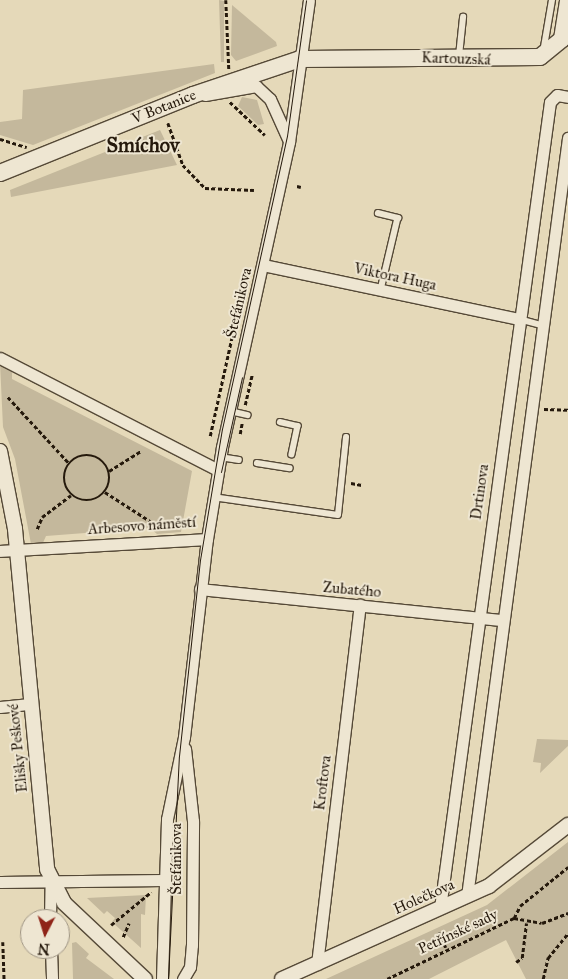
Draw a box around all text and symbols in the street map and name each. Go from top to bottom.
street label: Kartouzská [421,49,491,69]
street label: V Botanice [129,86,199,128]
district label: Smíchov [107,133,179,157]
street label: Viktora Huga [352,259,438,295]
street label: Štefánikova [222,266,256,340]
street label: Drtinova [467,463,493,521]
street label: Arbesovo náměstí [87,513,197,539]
street label: Zubatého [322,578,382,602]
street label: Elišky Peškové [4,703,32,793]
street label: Kroftova [311,754,335,812]
street label: Štefánikova [168,823,186,895]
street label: Holečkova [391,876,457,918]
street label: Petřínské sady [415,906,501,958]
north arrow [20,909,70,959]
text: N [37,939,50,957]

